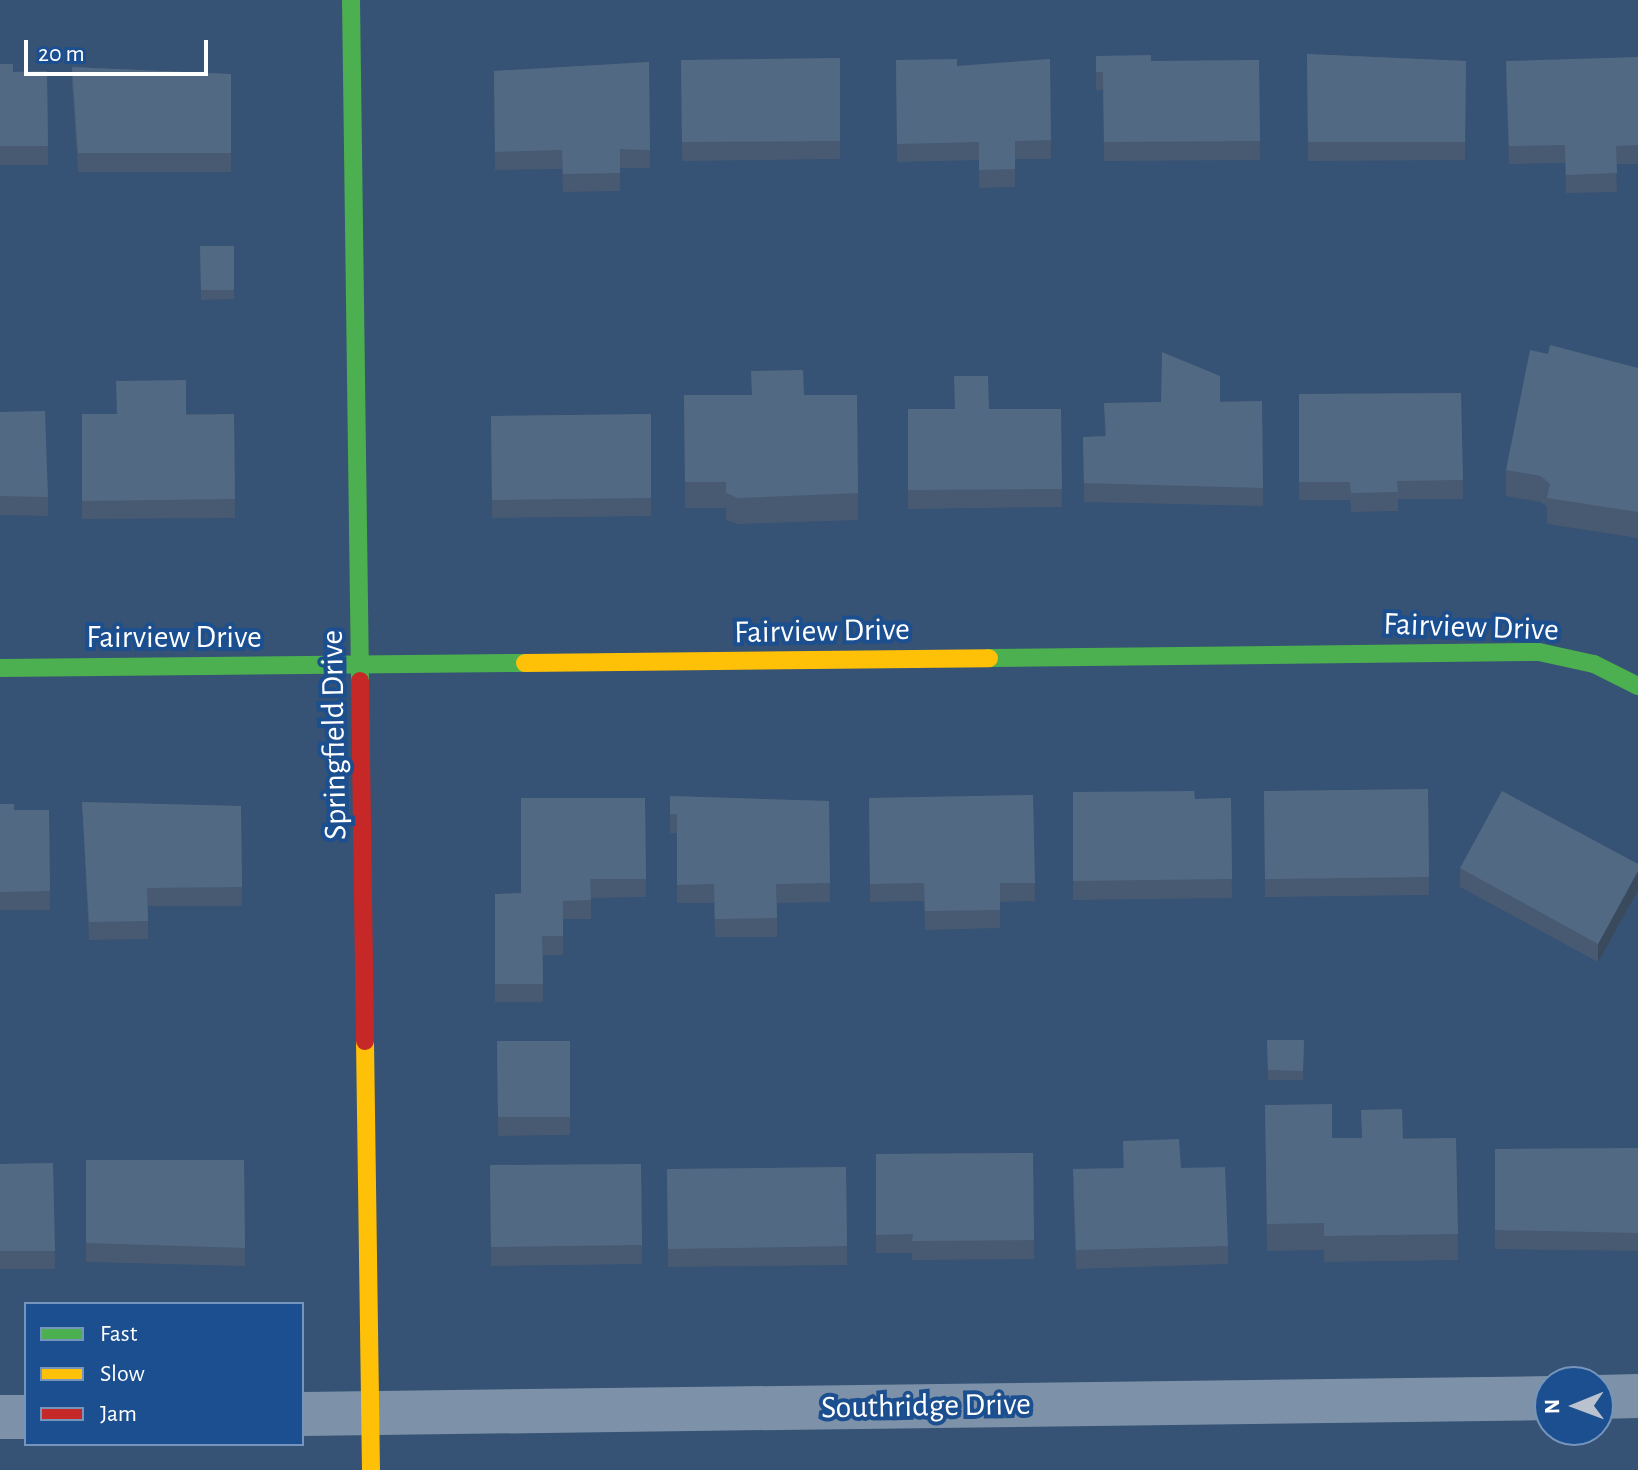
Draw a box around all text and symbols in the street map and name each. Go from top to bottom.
scale bar [28,24,212,74]
text: 20 m [38,42,85,66]
street label: Fairview Drive [1383,605,1559,649]
street label: Fairview Drive [734,610,910,652]
street label: Fairview Drive [86,618,262,656]
street label: Springfield Drive [313,630,355,840]
legend [24,1302,304,1446]
text: Fast [100,1322,137,1346]
text: Slow [100,1362,145,1386]
north arrow [1534,1366,1614,1446]
street label: Southridge Drive [821,1385,1031,1427]
text: N [1541,1399,1563,1414]
text: Jam [100,1402,137,1426]

